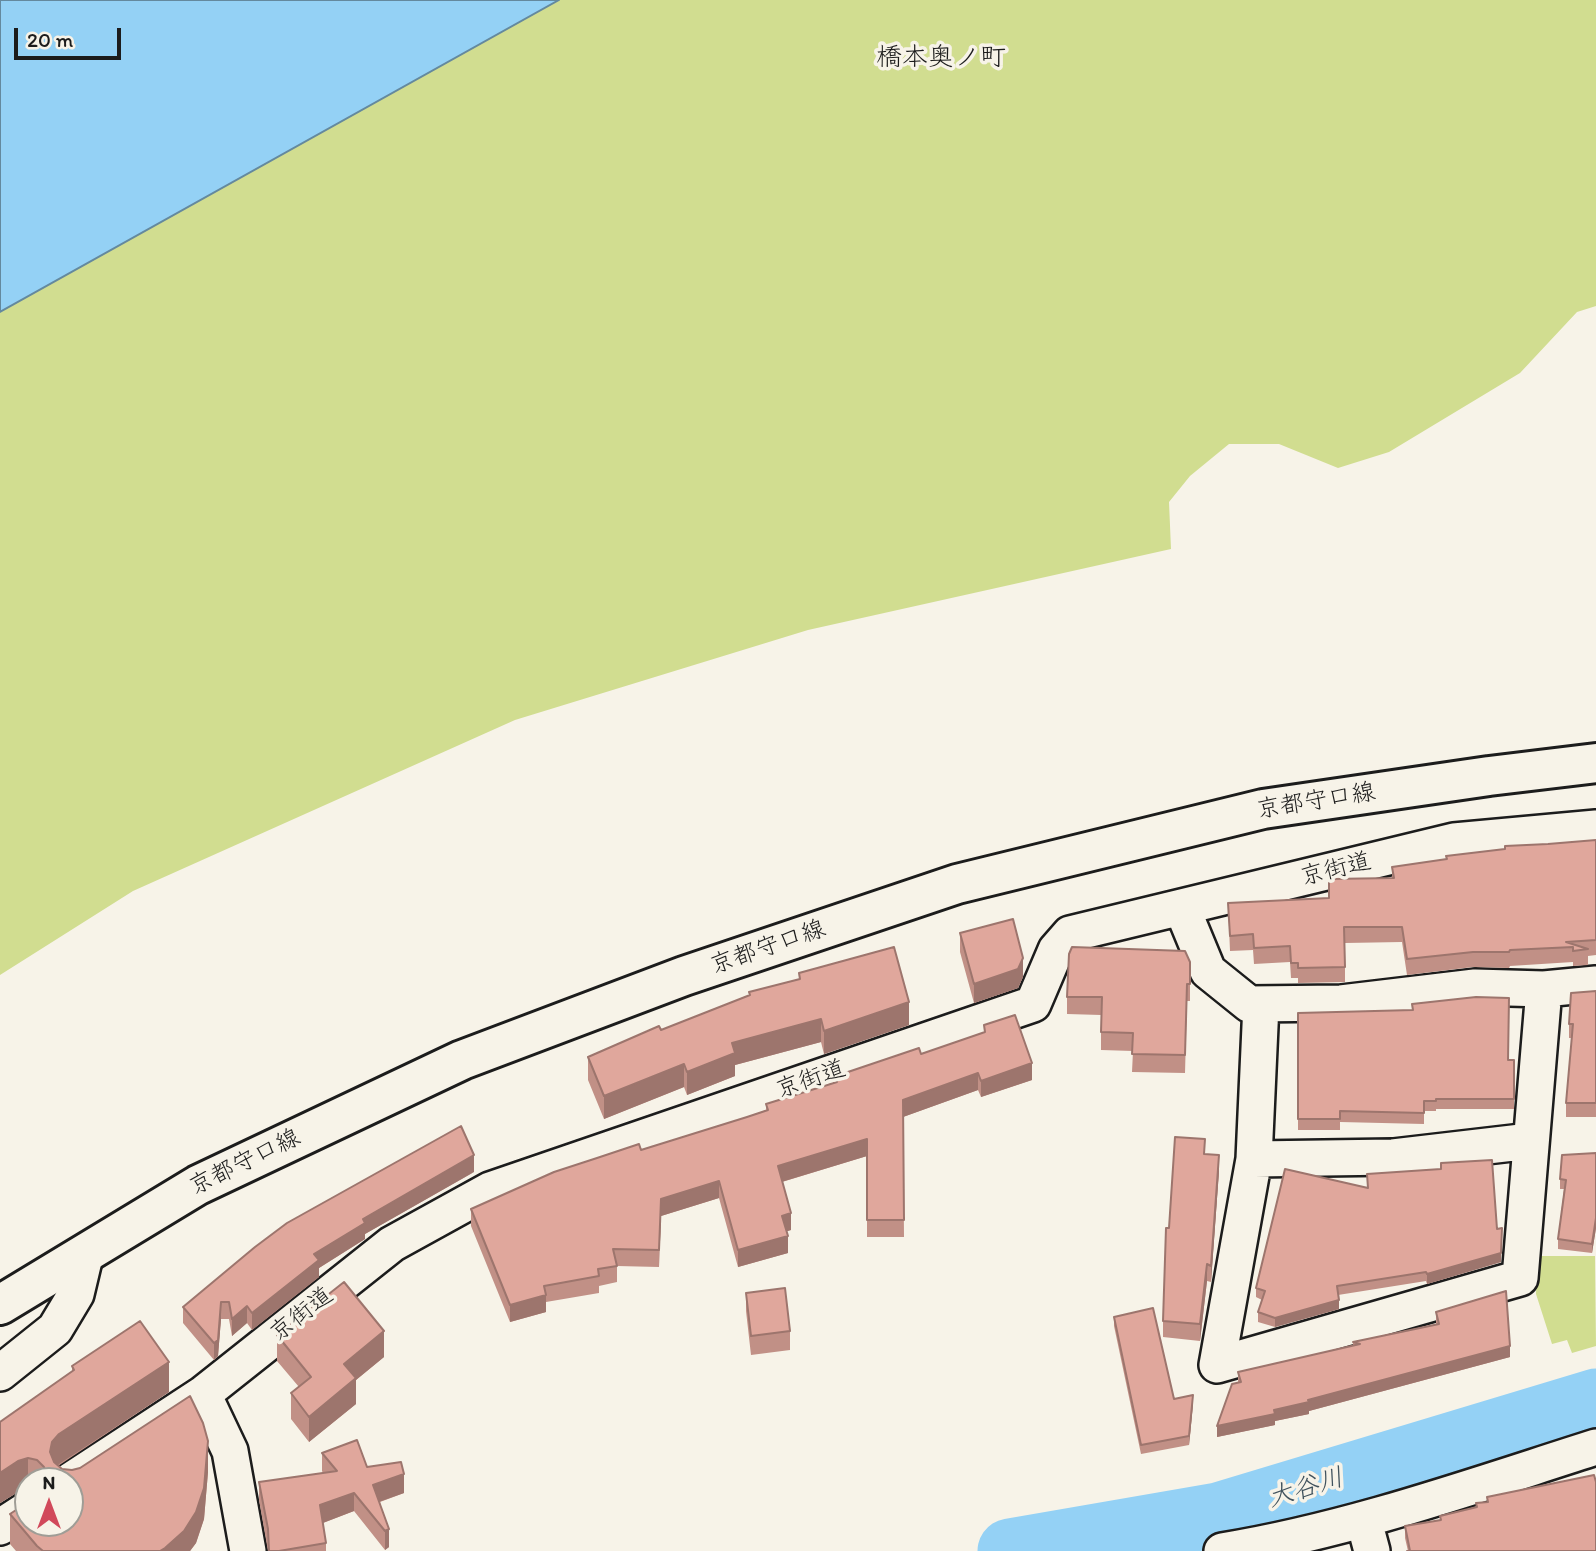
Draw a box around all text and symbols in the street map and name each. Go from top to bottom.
scale bar [18,14,124,58]
text: 20 m [27,27,73,52]
district label: 橋本奥ノ町 [876,42,1006,74]
street label: 京都守口線 [1254,778,1378,826]
street label: 京街道 [1298,847,1374,893]
street label: 京都守口線 [707,915,829,981]
street label: 京街道 [772,1055,850,1105]
street label: 京都守口線 [185,1124,305,1202]
street label: 京街道 [265,1281,339,1349]
water label: 大谷川 [1264,1463,1348,1515]
north arrow [14,1467,84,1537]
text: N [43,1471,55,1494]

